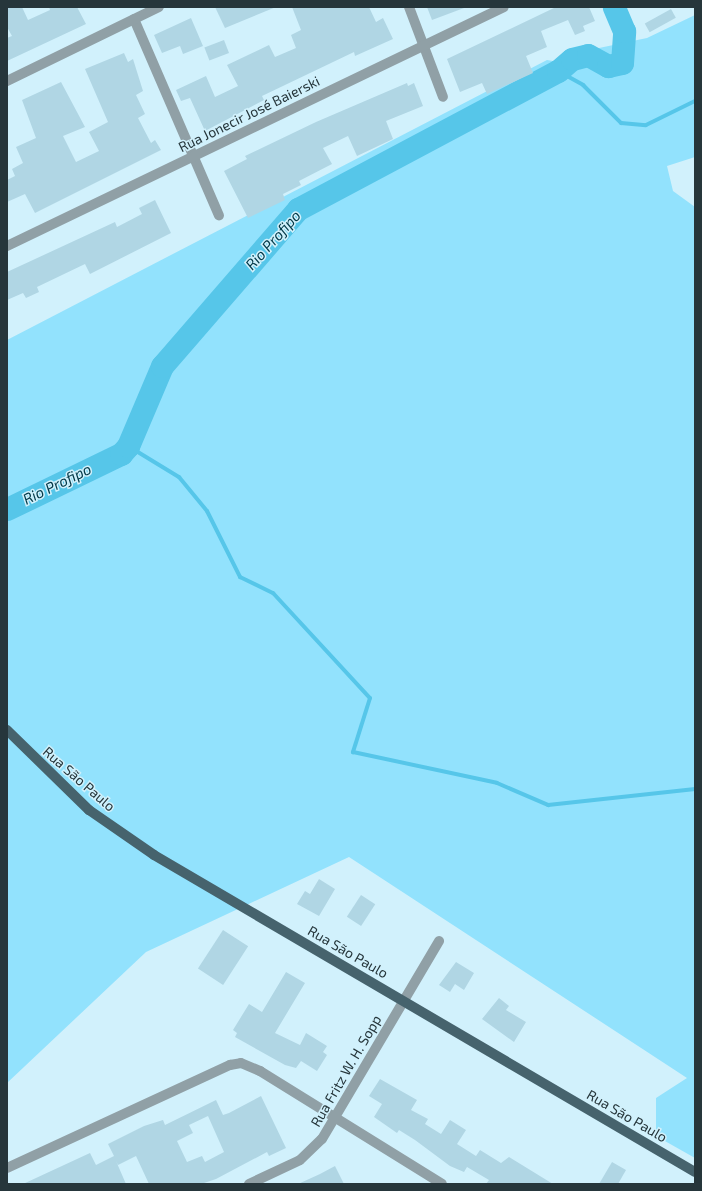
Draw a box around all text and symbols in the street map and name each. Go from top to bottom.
street label: Rua Jonecir José Baierski [175,72,323,156]
water label: Rio Profipo [242,207,304,273]
water label: Rio Profipo [20,460,94,508]
street label: Rua São Paulo [40,743,118,815]
street label: Rua São Paulo [305,922,391,982]
street label: Rua Fritz W. H. Sopp [307,1012,385,1130]
street label: Rua São Paulo [584,1086,670,1146]

